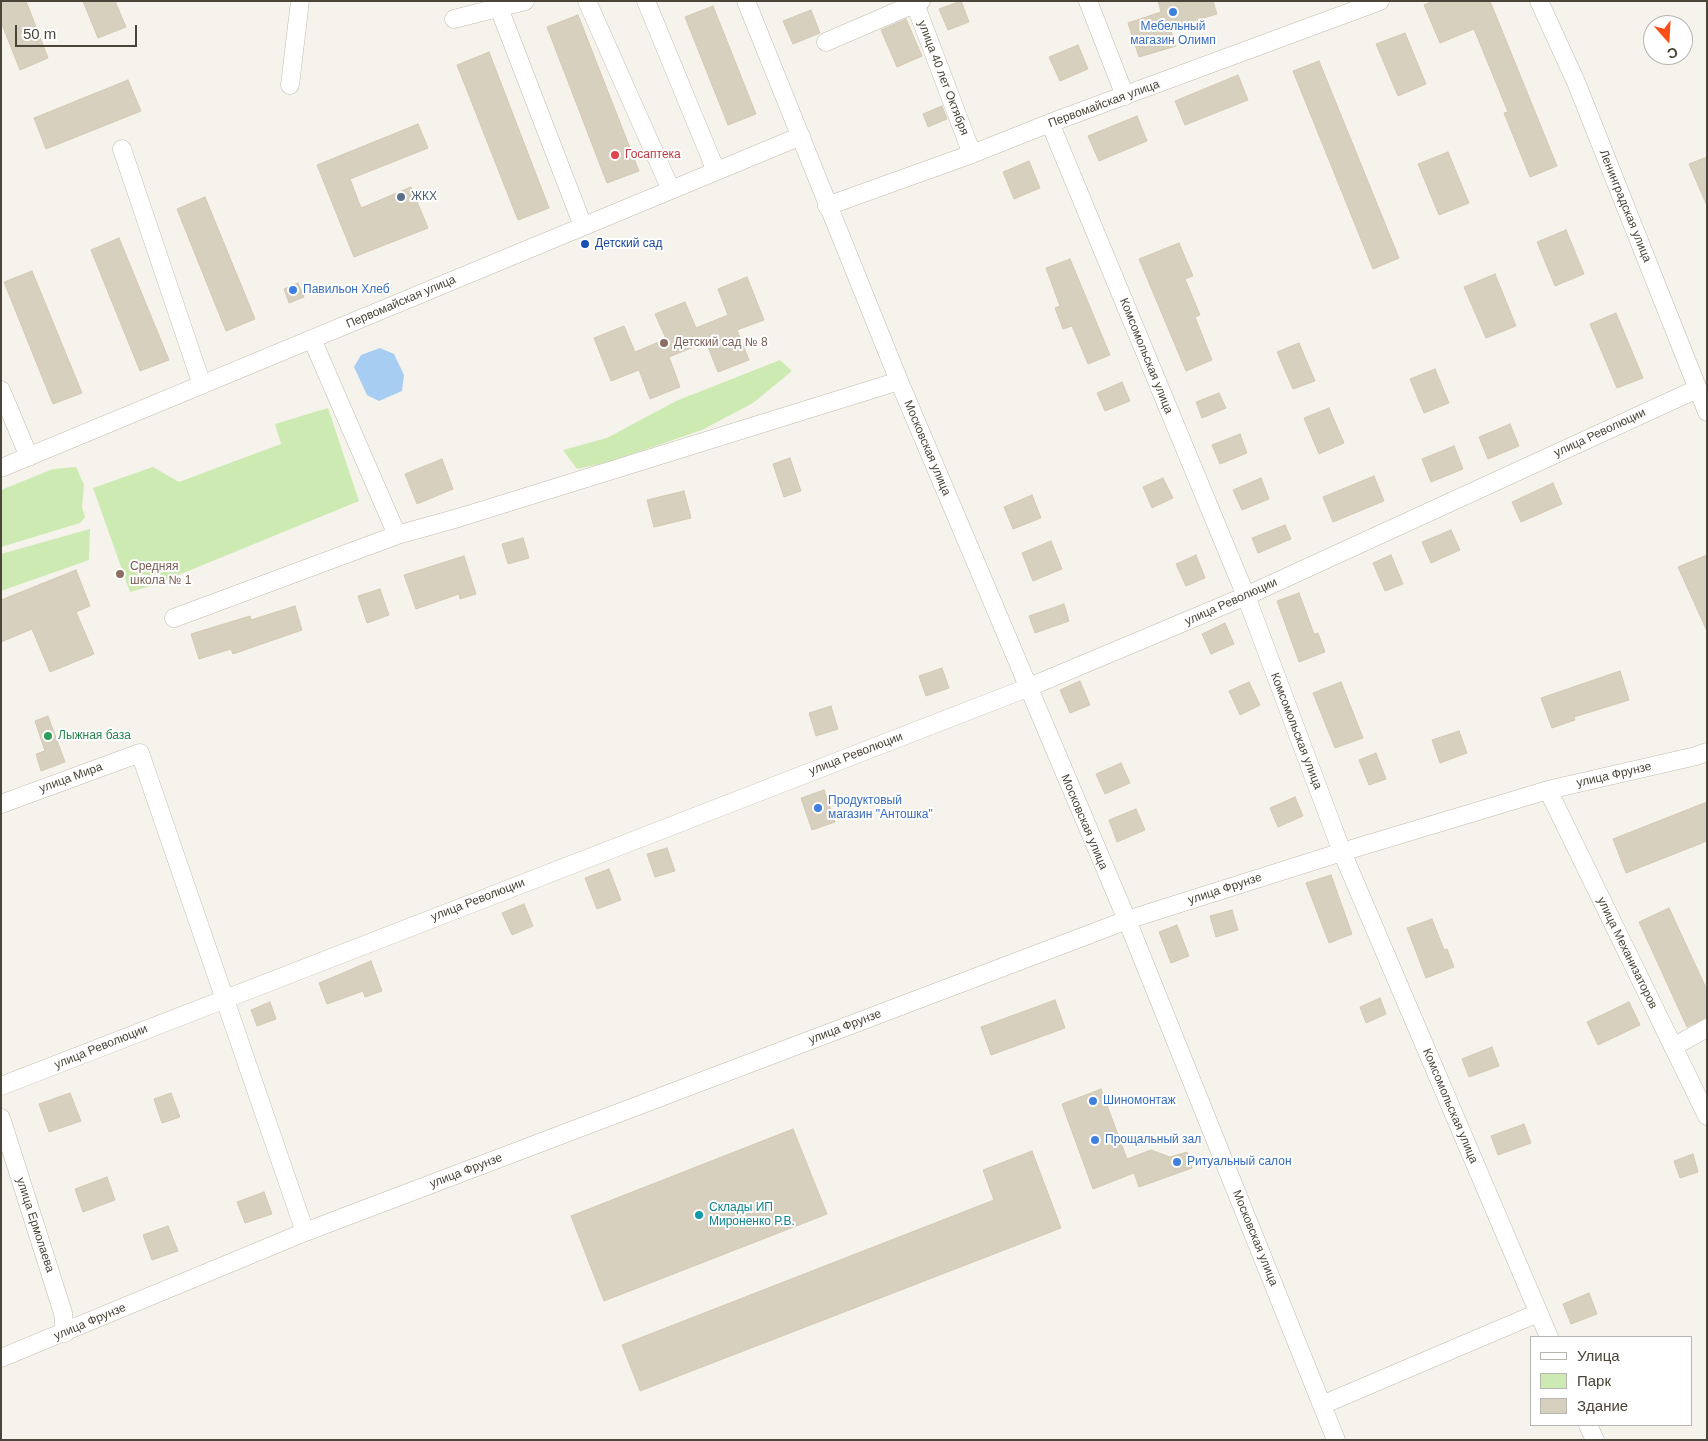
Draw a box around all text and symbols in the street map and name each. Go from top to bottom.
marker: Мебельный магазин Олимп [1167,6,1179,18]
scale bar [18,15,140,47]
north arrow [1643,15,1693,65]
street label: улица 40 лет Октября [914,19,972,137]
place label: Мебельный магазин Олимп [1130,20,1216,48]
text: 50 m [23,25,56,42]
text: С [1665,44,1680,62]
street label: Первомайская улица [1046,77,1162,131]
place label: Госаптека [625,148,681,162]
street label: Ленинградская улица [1596,148,1654,264]
marker: Госаптека [609,149,621,161]
place label: ЖКХ [411,190,437,204]
marker: ЖКХ [395,191,407,203]
place label: Детский сад [595,237,662,251]
marker: Детский сад [579,238,591,250]
street label: Первомайская улица [344,272,458,332]
place label: Павильон Хлеб [303,283,390,297]
marker: Павильон Хлеб [287,284,299,296]
street label: Комсомольская улица [1116,296,1176,416]
place label: Детский сад № 8 [674,336,768,350]
marker: Детский сад № 8 [658,337,670,349]
street label: Московская улица [900,398,954,498]
street label: улица Революции [1552,405,1648,461]
place label: Средняя школа № 1 [130,560,191,588]
marker: Средняя школа № 1 [114,568,126,580]
street label: улица Революции [1183,575,1279,629]
street label: Комсомольская улица [1267,671,1325,791]
place label: Лыжная база [58,729,131,743]
street label: улица Революции [807,729,905,779]
marker: Лыжная база [42,730,54,742]
street label: улица Фрунзе [1575,759,1653,791]
street label: улица Мира [37,760,105,796]
street label: Московская улица [1057,772,1111,872]
place label: Продуктовый магазин "Антошка" [828,794,933,822]
marker: Продуктовый магазин "Антошка" [812,802,824,814]
street label: улица Фрунзе [1186,870,1264,908]
street label: улица Революции [429,875,527,925]
street label: улица Механизаторов [1594,895,1660,1011]
street label: улица Фрунзе [807,1007,883,1047]
street label: улица Революции [52,1022,150,1072]
street label: Комсомольская улица [1419,1046,1481,1166]
place label: Шиномонтаж [1103,1094,1176,1108]
marker: Шиномонтаж [1087,1095,1099,1107]
place label: Прощальный зал [1105,1133,1201,1147]
marker: Прощальный зал [1089,1134,1101,1146]
street label: улица Фрунзе [428,1151,504,1191]
place label: Ритуальный салон [1187,1155,1292,1169]
marker: Ритуальный салон [1171,1156,1183,1168]
street label: улица Ермолаева [13,1176,57,1274]
street label: Московская улица [1229,1188,1281,1288]
place label: Склады ИП Мироненко Р.В. [709,1201,795,1229]
marker: Склады ИП Мироненко Р.В. [693,1209,705,1221]
street label: улица Фрунзе [52,1300,128,1344]
legend [1530,1336,1693,1426]
text: Улица [1577,1347,1620,1364]
text: Парк [1577,1372,1611,1389]
text: Здание [1577,1397,1628,1414]

